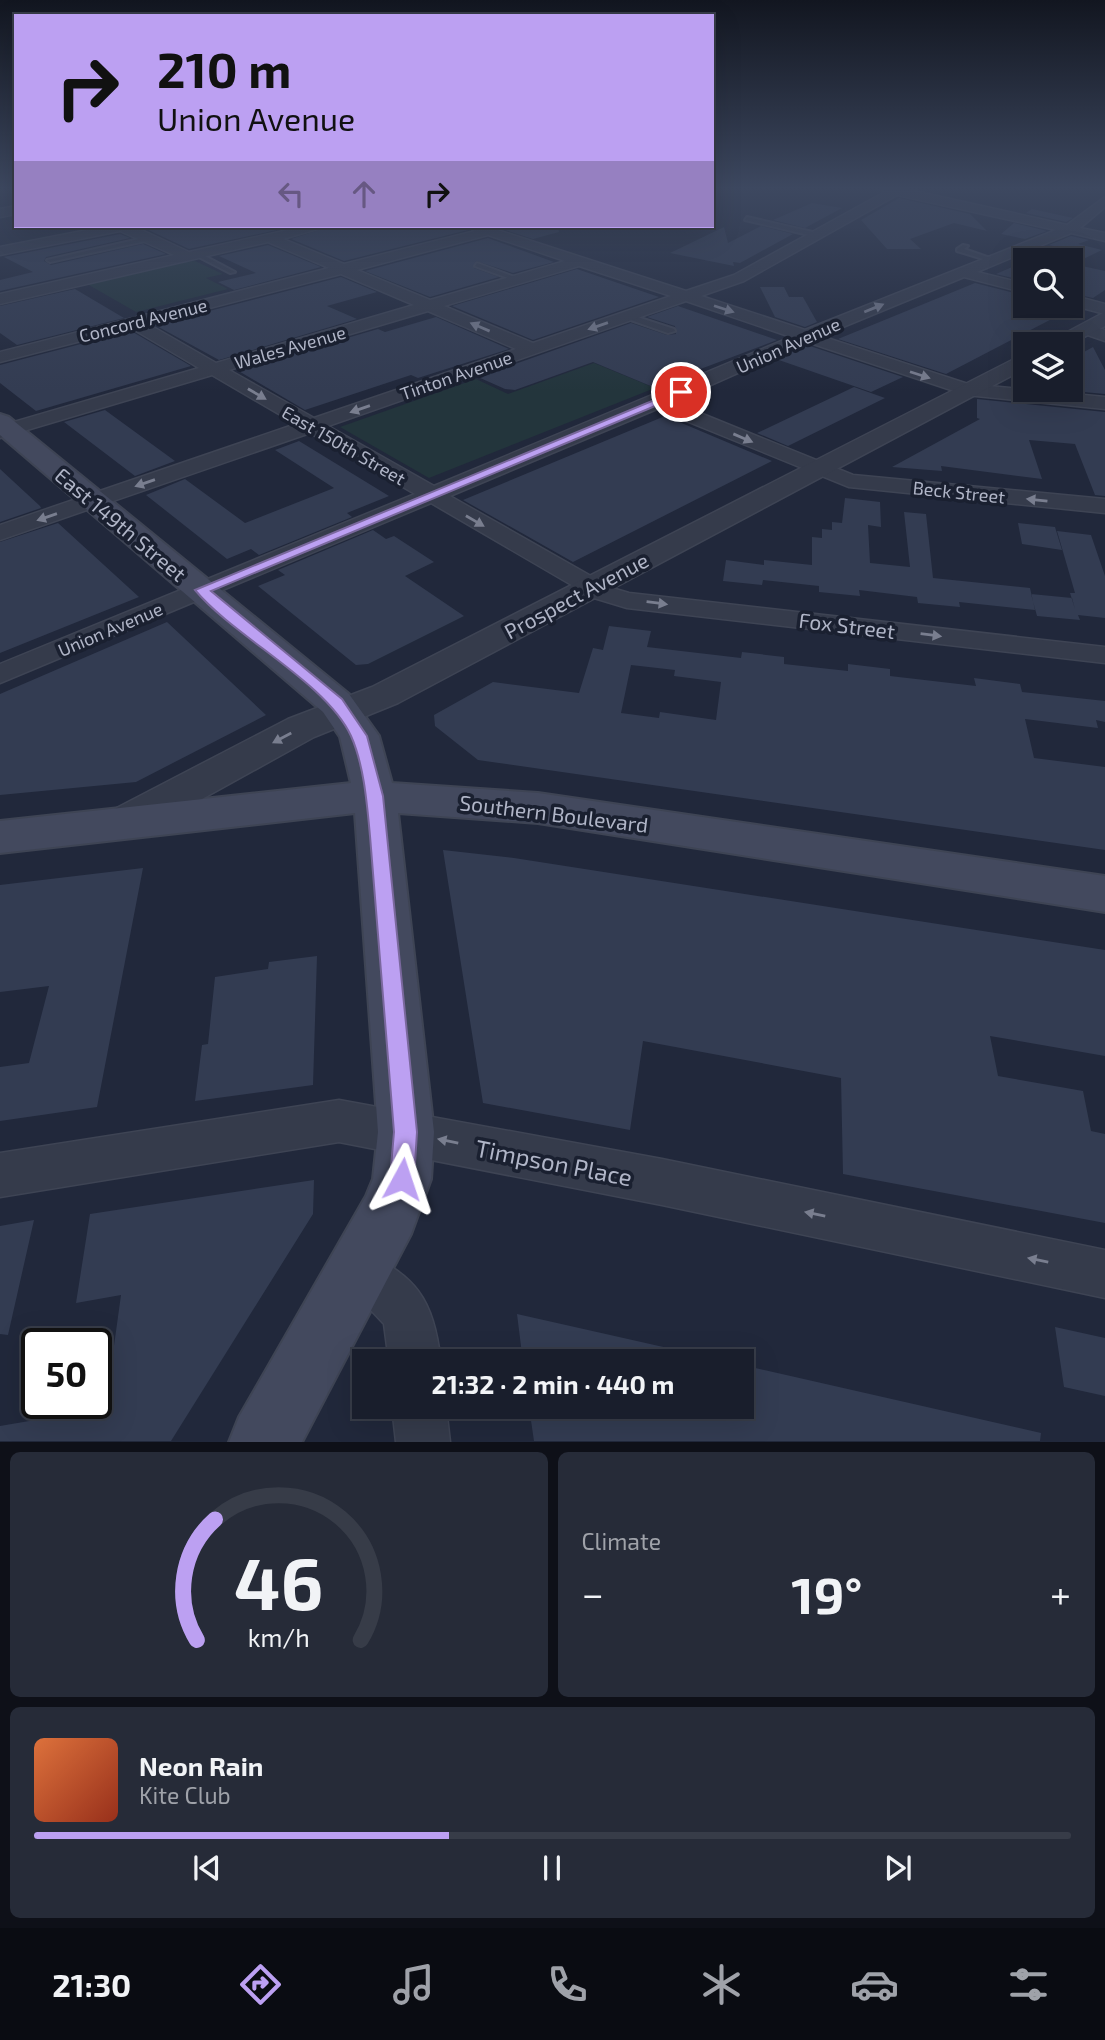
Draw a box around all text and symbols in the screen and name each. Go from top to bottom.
text: 210 m [157,39,291,98]
icon: right [42,42,133,133]
text: Union Avenue [157,99,355,137]
icon: left [272,175,310,213]
icon: ahead [345,175,383,213]
icon: right [418,175,456,213]
map controls [1013,248,1083,402]
button: search [1013,248,1083,318]
street label: Concord Avenue [77,293,209,347]
one-way arrow [864,302,884,314]
one-way arrow [713,304,734,315]
street label: Union Avenue [733,312,843,378]
street label: Wales Avenue [232,321,348,373]
one-way arrow [587,321,608,332]
one-way arrow [470,322,491,333]
button: layers [1013,332,1083,402]
street label: Tinton Avenue [397,346,515,404]
pin [651,362,711,422]
one-way arrow [910,370,931,381]
icon: arrive [662,373,700,411]
one-way arrow [247,388,266,400]
street label: East 150th Street [278,401,410,489]
one-way arrow [349,404,370,415]
one-way arrow [733,432,753,444]
street label: East 149th Street [50,462,192,586]
street label: Beck Street [912,476,1006,508]
one-way arrow [134,478,155,489]
one-way arrow [1026,494,1048,505]
one-way arrow [36,512,57,523]
one-way arrow [465,514,484,527]
street label: Prospect Avenue [500,547,652,643]
street label: Union Avenue [54,597,166,661]
one-way arrow [646,598,668,609]
street label: Fox Street [797,607,897,643]
one-way arrow [921,630,943,641]
one-way arrow [272,731,292,743]
street label: Southern Boulevard [458,789,650,837]
street label: Timpson Place [473,1133,635,1191]
one-way arrow [437,1136,459,1147]
position arrow [365,1142,439,1216]
one-way arrow [804,1208,826,1219]
one-way arrow [1027,1255,1049,1266]
speed limit sign: 50 [21,1328,112,1419]
text: 21:32 · 2 min · 440 m [432,1368,674,1399]
text: Climate [582,1527,661,1555]
text: 46 [234,1538,323,1626]
text: 19° [791,1562,862,1624]
text: − [582,1570,604,1616]
text: + [1050,1570,1071,1616]
text: km/h [248,1622,310,1652]
text: Neon Rain [139,1750,263,1781]
text: Kite Club [139,1781,231,1809]
icon: previous [188,1849,226,1887]
icon: pause [533,1849,571,1887]
icon: next [879,1849,917,1887]
icon: directions [236,1960,285,2009]
icon: music [389,1960,438,2009]
icon: phone [543,1960,592,2009]
icon: climate [697,1960,746,2009]
icon: car [850,1960,899,2009]
icon: filters [1004,1960,1053,2009]
text: 21:30 [52,1965,131,2003]

